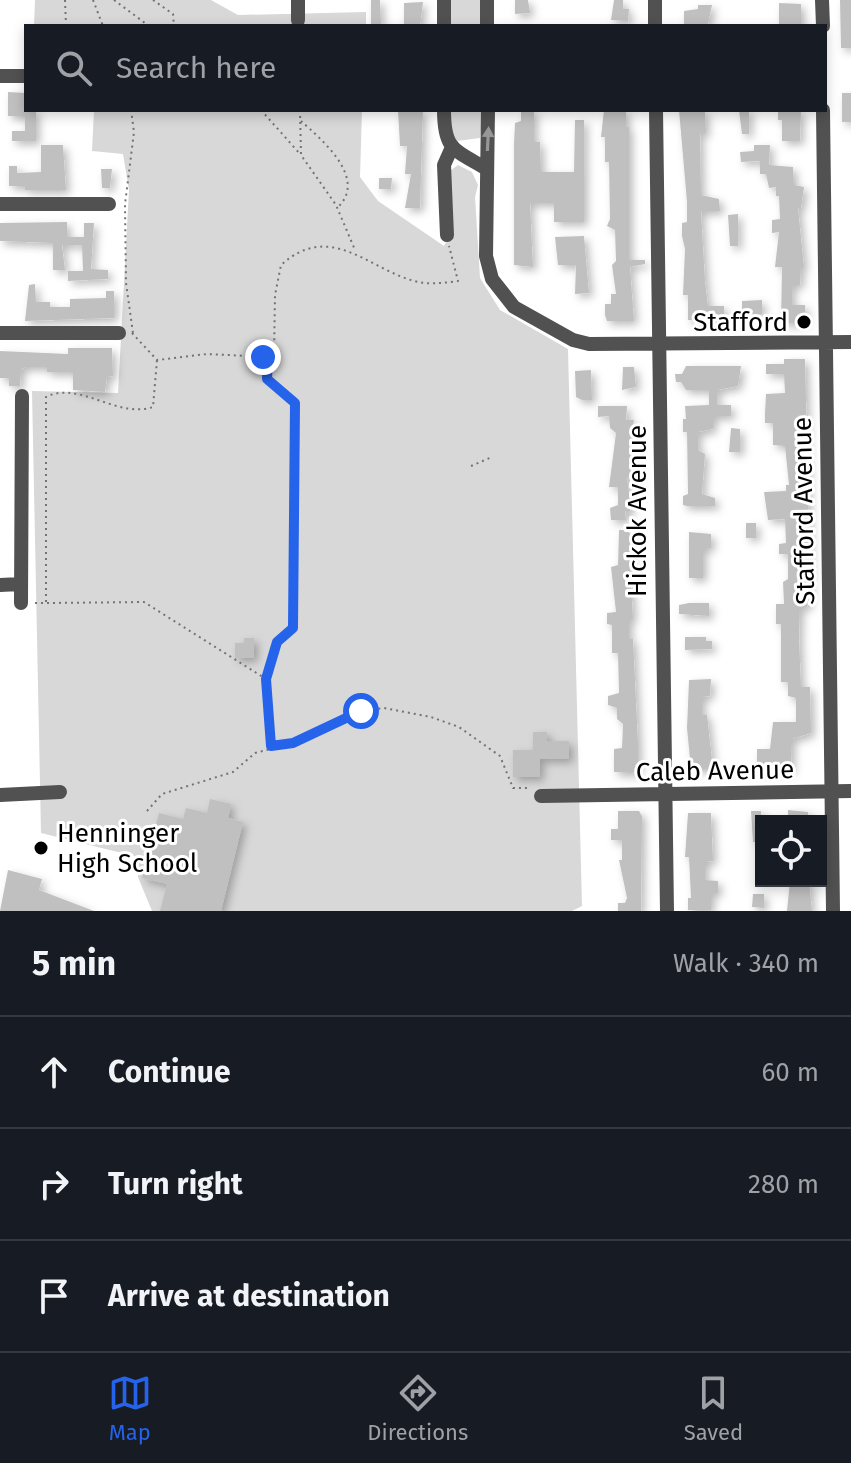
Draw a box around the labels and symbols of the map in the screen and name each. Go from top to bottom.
one-way arrow [481,126,494,151]
place label: Stafford [693,307,788,338]
marker: Stafford [795,313,813,331]
route end [245,339,281,375]
street label: Stafford Avenue [787,417,821,605]
street label: Hickok Avenue [622,425,653,597]
route start [343,693,379,729]
street label: Caleb Avenue [635,754,795,788]
place label: Henninger High School [57,818,198,879]
marker: Henninger High School [32,839,50,857]

